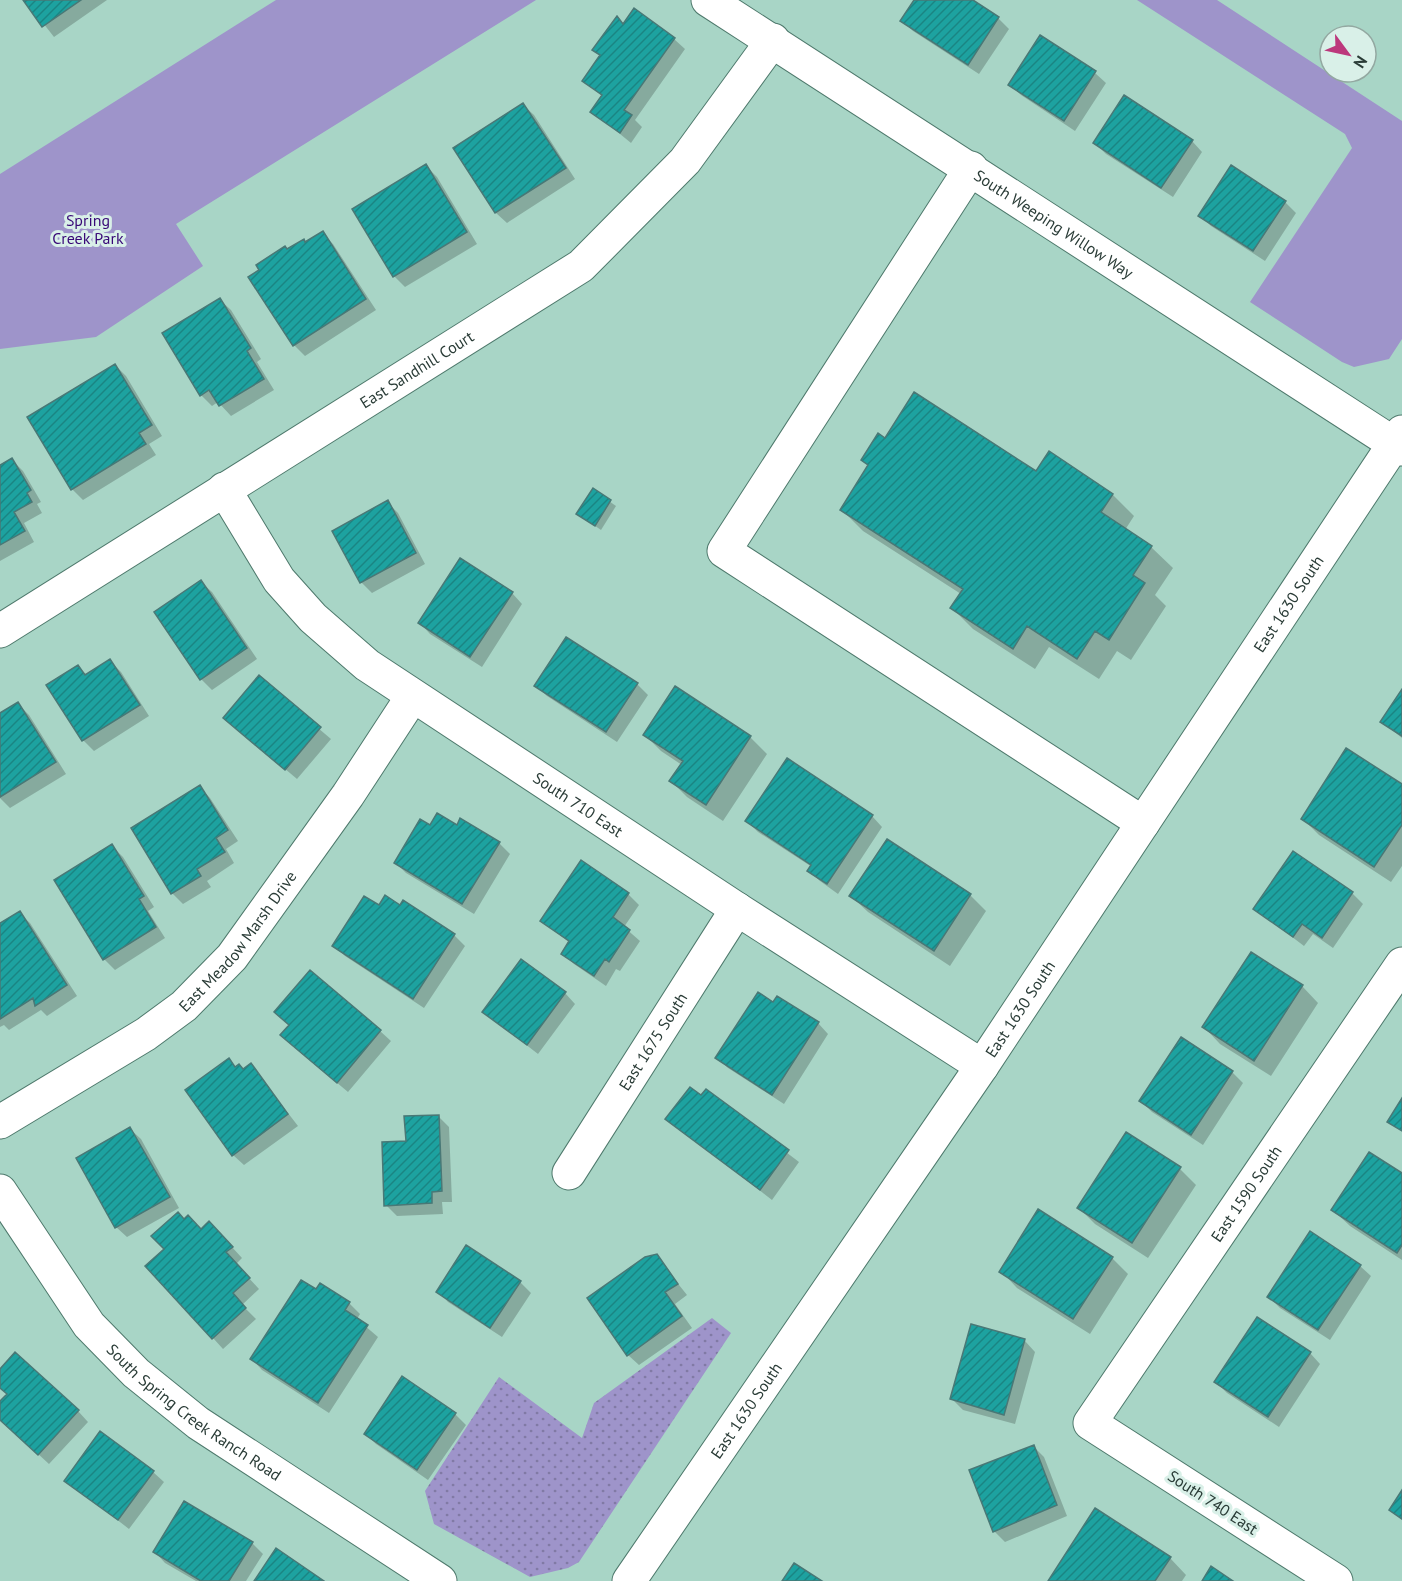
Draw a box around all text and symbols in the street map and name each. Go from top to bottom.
north arrow [1318,24,1378,84]
text: N [1349,52,1372,72]
street label: South Weeping Willow Way [971,165,1138,283]
park label: Spring Creek Park [52,210,124,248]
street label: East Sandhill Court [356,326,478,412]
street label: East 1630 South [1249,551,1328,656]
street label: South 710 East [530,768,627,841]
street label: East Meadow Marsh Drive [174,867,301,1016]
street label: East 1630 South [981,957,1059,1061]
street label: East 1675 South [614,989,691,1094]
street label: East 1590 South [1206,1141,1286,1245]
street label: South Spring Creek Ranch Road [103,1339,285,1485]
street label: East 1630 South [706,1358,786,1462]
street label: South 740 East [1164,1465,1262,1539]

